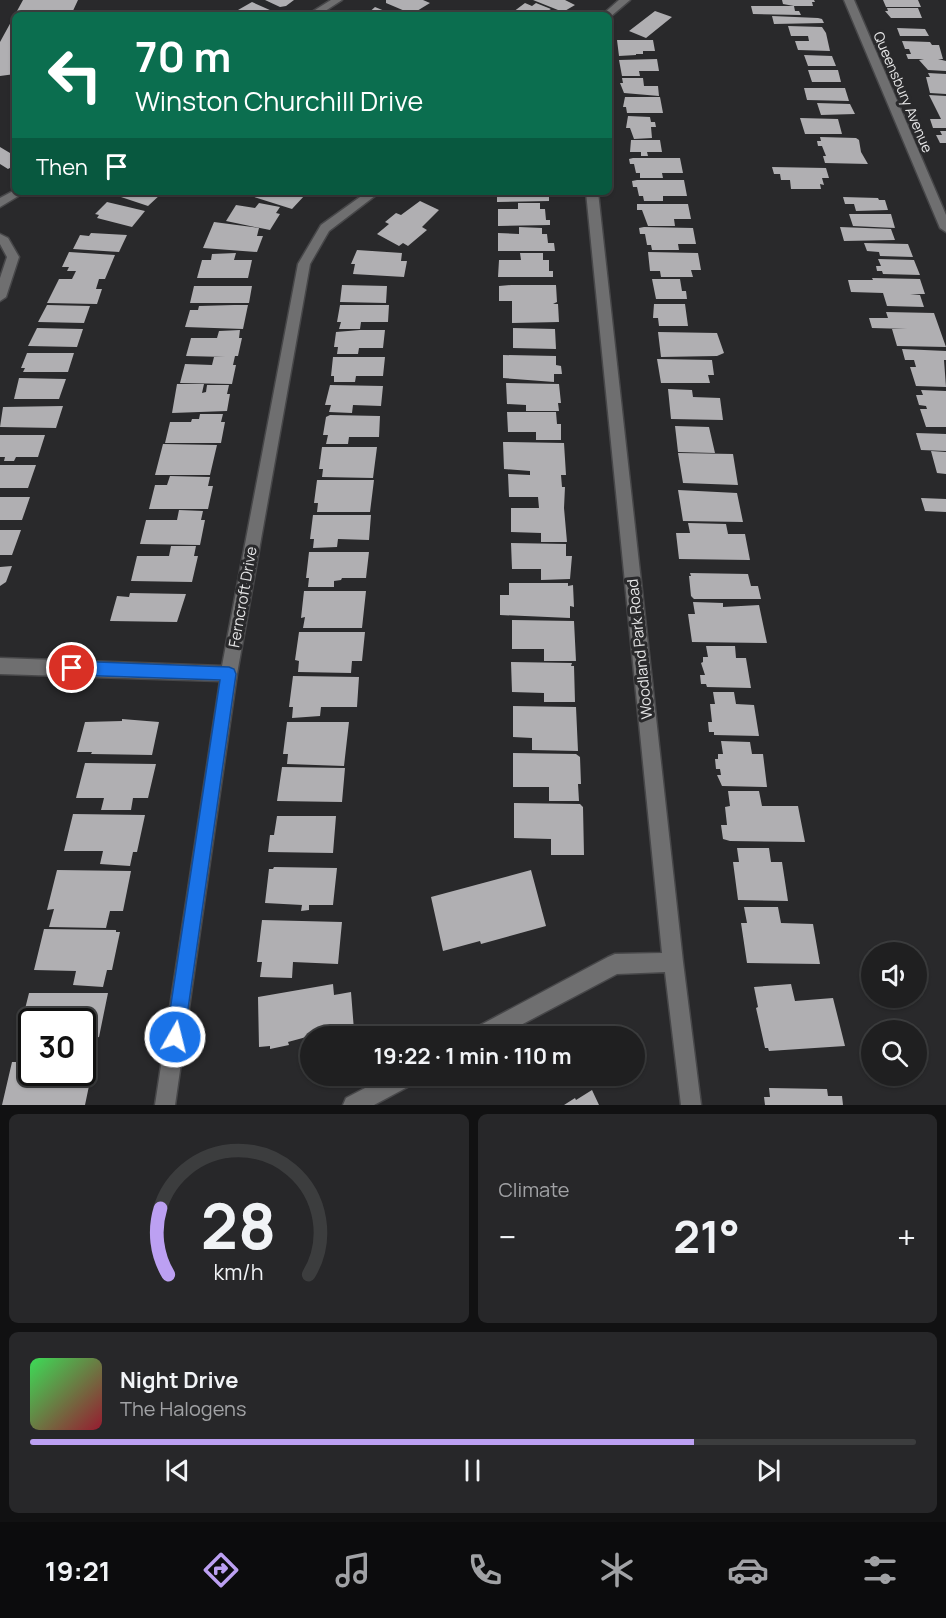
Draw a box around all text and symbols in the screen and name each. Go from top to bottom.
text: 70 m [135,27,231,85]
street label: Queensbury Avenue [869,28,938,155]
icon: left [36,36,114,114]
text: Winston Churchill Drive [135,82,423,119]
icon: arrive [100,150,133,183]
text: Then [36,152,88,182]
street label: Ferncroft Drive [223,545,262,649]
street label: Woodland Park Road [622,578,657,720]
pin [46,642,97,693]
icon: arrive [55,651,88,684]
map controls [861,942,927,1086]
button: sound [861,942,927,1008]
position arrow [143,1005,207,1069]
speed limit sign: 30 [18,1008,96,1086]
button: search [861,1020,927,1086]
text: 19:22 · 1 min · 110 m [373,1041,572,1071]
text: Climate [499,1176,570,1203]
text: 28 [201,1182,276,1268]
text: 21° [673,1205,740,1267]
text: − [499,1214,516,1259]
text: + [897,1214,916,1259]
text: km/h [214,1258,264,1287]
text: Night Drive [120,1365,239,1395]
text: The Halogens [120,1395,246,1422]
icon: previous [161,1454,194,1487]
icon: pause [456,1454,489,1487]
icon: next [752,1454,785,1487]
icon: directions [200,1549,242,1591]
icon: music [332,1549,374,1591]
icon: phone [464,1549,506,1591]
icon: climate [596,1549,638,1591]
icon: car [727,1549,769,1591]
icon: filters [859,1549,901,1591]
text: 19:21 [45,1552,111,1589]

